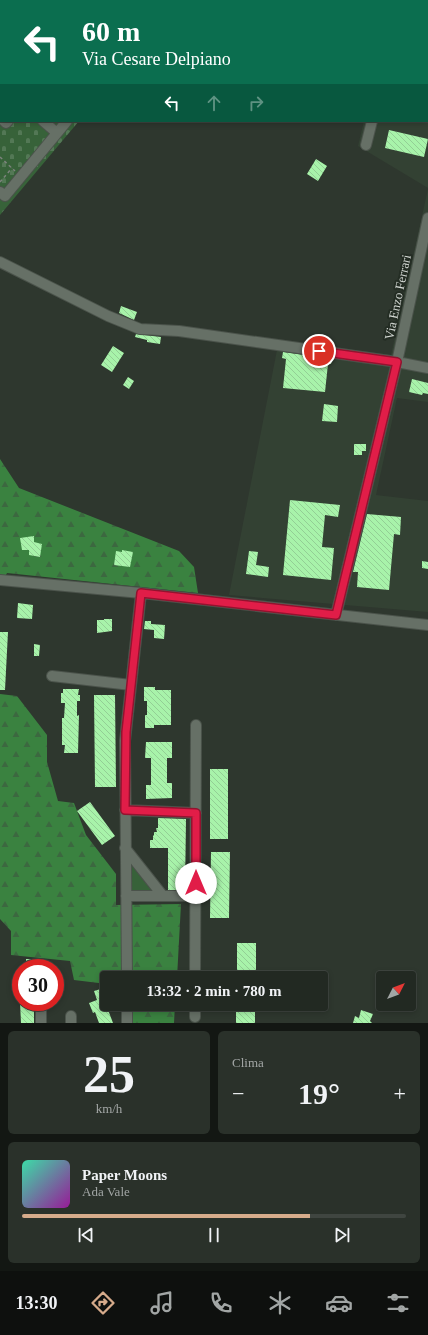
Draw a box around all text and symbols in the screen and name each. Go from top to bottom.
icon: left [16,16,68,68]
text: 60 m [82,16,140,47]
text: Via Cesare Delpiano [82,49,231,69]
icon: left [161,92,183,114]
icon: ahead [203,92,225,114]
icon: right [245,92,267,114]
street label: Via Enzo Ferrari [381,253,414,341]
pin [302,334,336,368]
icon: arrive [308,340,330,362]
position arrow [175,862,217,904]
speed limit sign: 30 [12,959,64,1011]
north arrow [376,971,416,1011]
map controls [376,971,416,1011]
text: 13:32 · 2 min · 780 m [147,983,282,999]
text: 25 [83,1046,135,1103]
text: Clima [232,1055,264,1070]
text: 19° [298,1077,340,1110]
text: − [232,1081,244,1106]
text: + [394,1081,406,1106]
text: km/h [96,1101,122,1116]
text: Paper Moons [82,1167,167,1183]
text: Ada Vale [82,1184,130,1199]
icon: previous [75,1224,97,1246]
icon: pause [203,1224,225,1246]
icon: next [331,1224,353,1246]
icon: directions [89,1289,117,1317]
icon: music [148,1289,176,1317]
icon: phone [207,1289,235,1317]
icon: climate [266,1289,294,1317]
icon: car [325,1289,353,1317]
icon: filters [384,1289,412,1317]
text: 13:30 [16,1293,58,1313]

